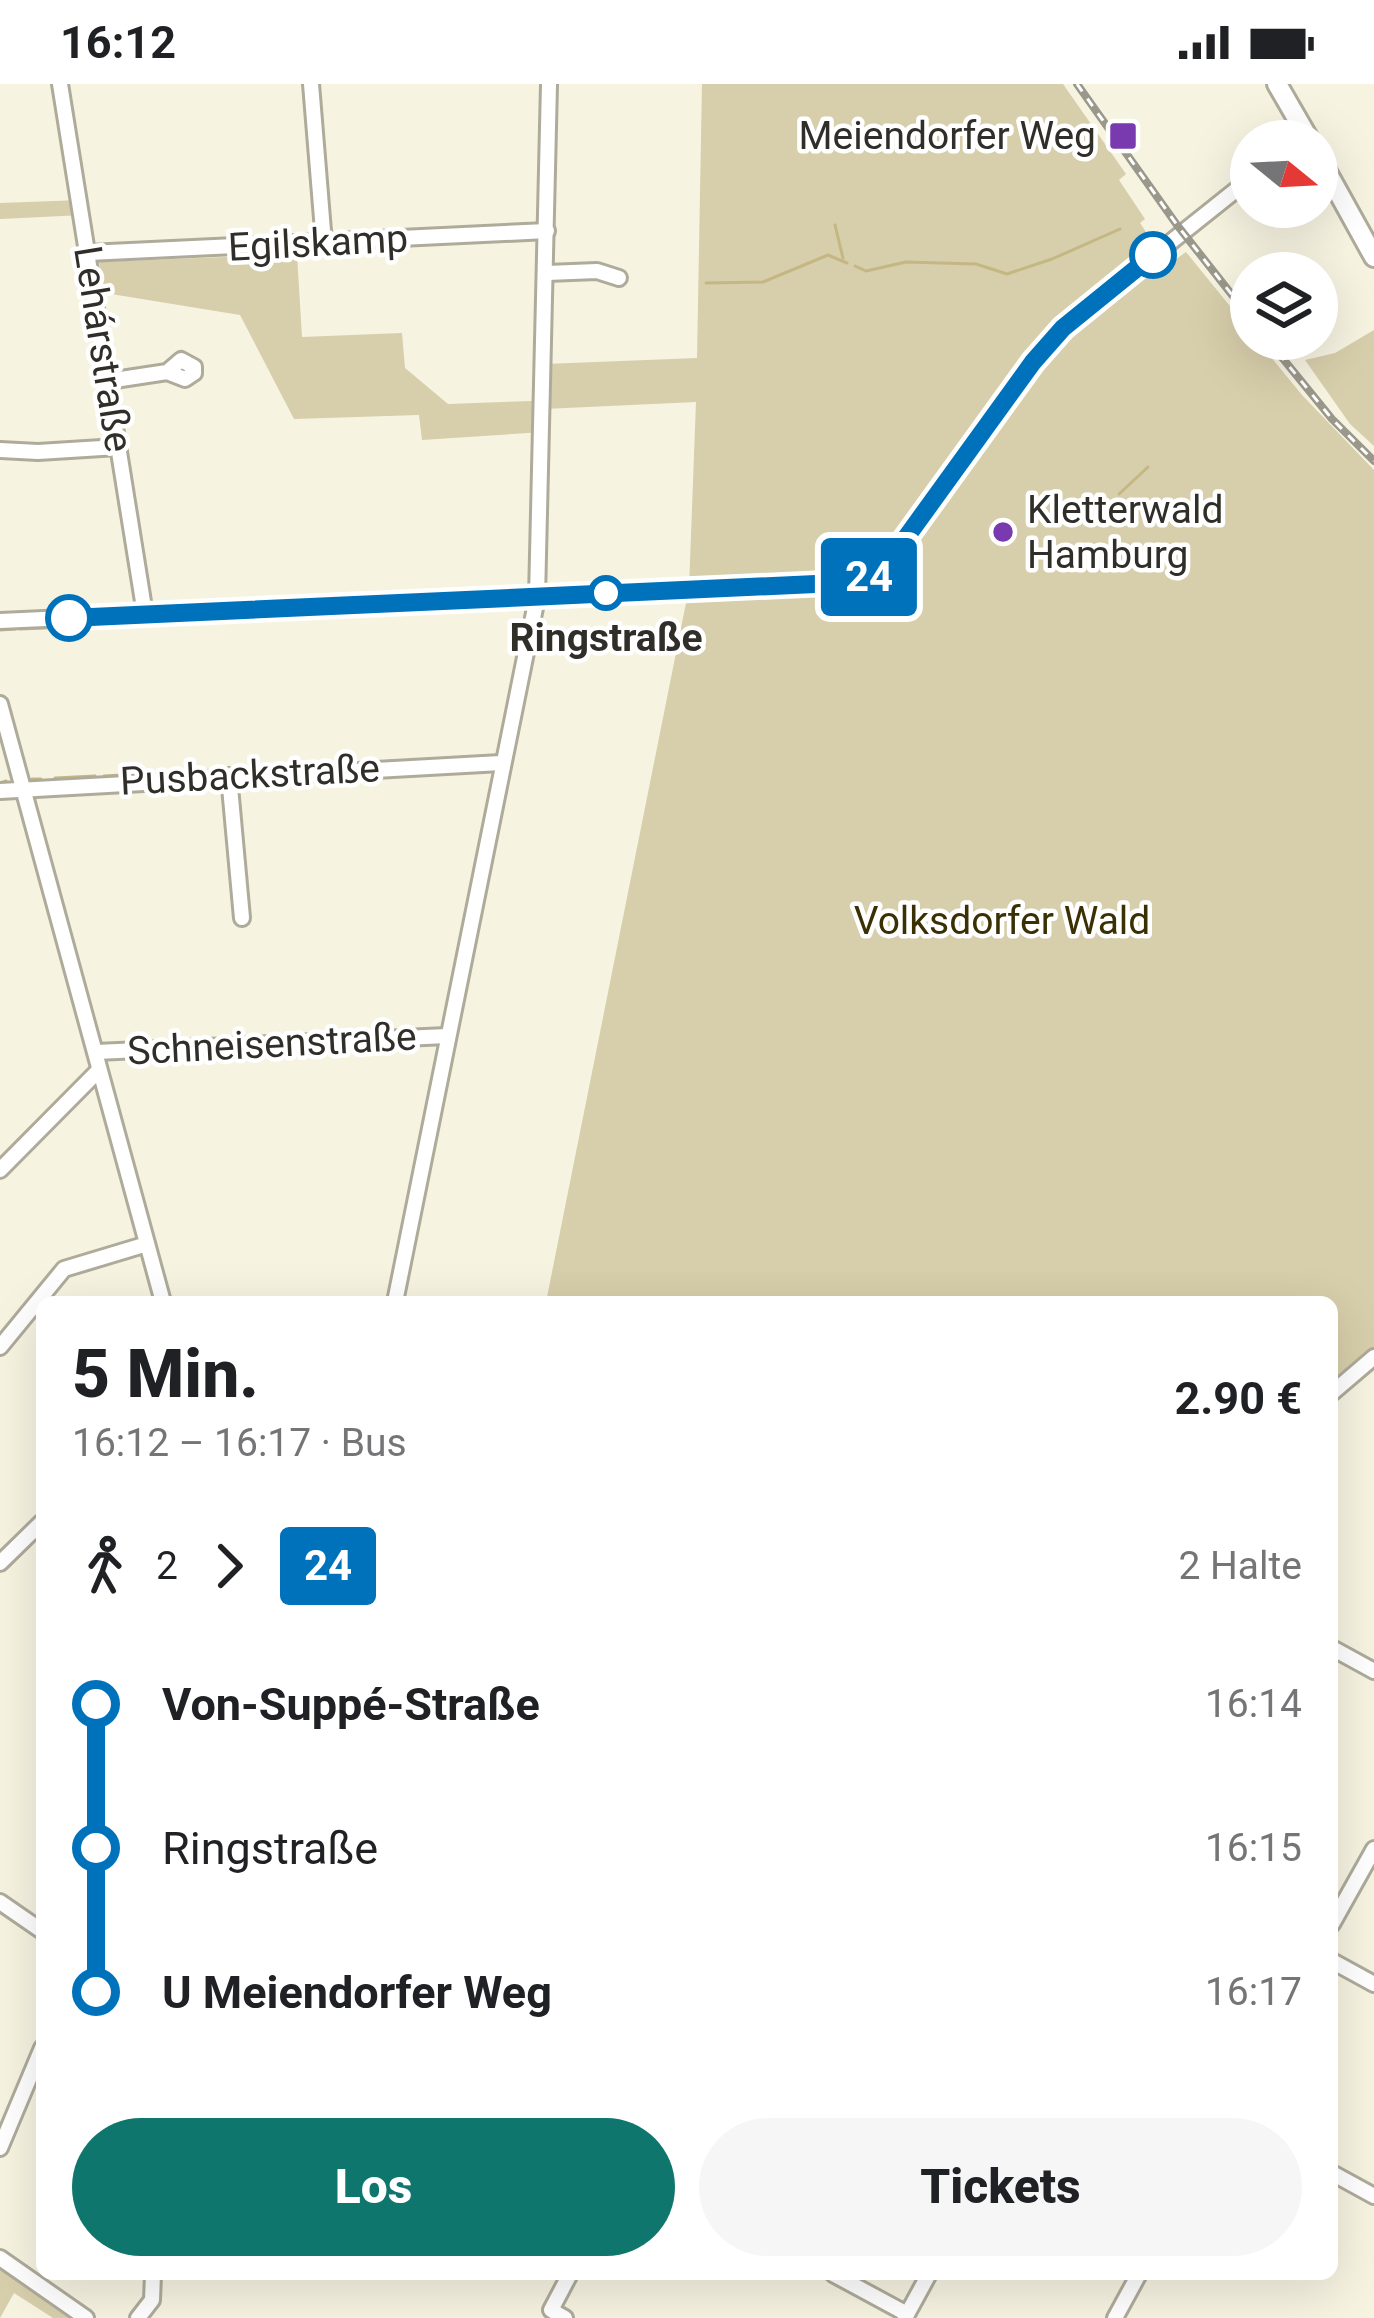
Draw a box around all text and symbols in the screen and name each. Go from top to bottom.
text: 16:12 [60,16,176,69]
place label: Meiendorfer Weg [799,113,1096,159]
marker: Meiendorfer Weg [1107,120,1139,152]
north arrow [1230,120,1338,228]
map controls [1230,120,1338,360]
street label: Egilskamp [227,215,409,271]
unlabelled marker [1131,233,1175,277]
street label: Lehárstraße [64,243,142,455]
button: layers [1230,252,1338,360]
place label: Kletterwald Hamburg [1027,487,1223,578]
marker: Kletterwald Hamburg [990,519,1016,545]
line badge: 24 [815,538,923,616]
text: 24 [845,552,893,601]
marker: Ringstraße [590,577,622,609]
unlabelled marker [47,596,91,640]
place label: Ringstraße [510,615,702,661]
street label: Pusbackstraße [119,745,381,805]
park label: Volksdorfer Wald [854,898,1150,944]
street label: Schneisenstraße [126,1013,418,1075]
text: 5 Min. [72,1336,259,1413]
text: 2.90 € [1174,1372,1302,1425]
text: 16:12 – 16:17 · Bus [72,1420,407,1466]
icon: walk [72,1533,138,1599]
icon: forward [196,1533,262,1599]
text: 24 [304,1541,352,1590]
text: 2 [156,1543,178,1589]
text: 2 Halte [1178,1543,1302,1589]
text: Von-Suppé-Straße [162,1678,540,1731]
text: 16:14 [1205,1681,1302,1727]
text: Ringstraße [162,1822,378,1875]
text: 16:15 [1205,1825,1302,1871]
text: U Meiendorfer Weg [162,1966,552,2019]
text: 16:17 [1205,1969,1302,2015]
button: Los [72,2118,675,2256]
button: Tickets [699,2118,1302,2256]

